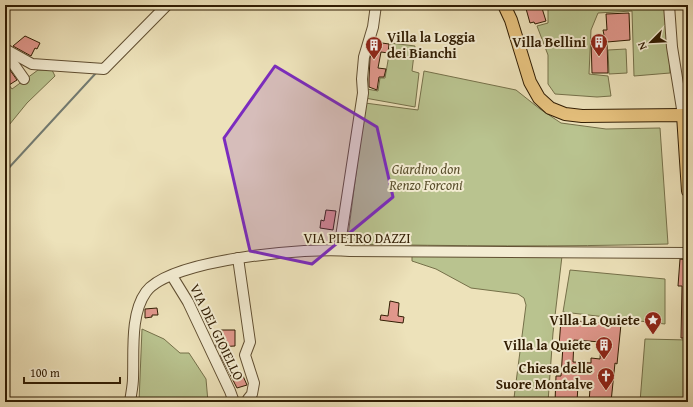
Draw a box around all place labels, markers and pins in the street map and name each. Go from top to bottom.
place label: Villa la Loggia dei Bianchi [387,27,476,63]
place label: Villa Bellini [512,32,587,52]
building icon: Villa Bellini [589,32,609,57]
building icon: Villa la Loggia dei Bianchi [364,35,384,60]
place label: Villa La Quiete [550,310,640,330]
place icon: Villa La Quiete [643,310,663,335]
place label: Villa la Quiete [504,335,591,355]
building icon: Villa la Quiete [594,335,614,360]
place label: Chiesa delle Suore Montalve [496,358,593,394]
church icon: Chiesa delle Suore Montalve [596,366,616,391]

